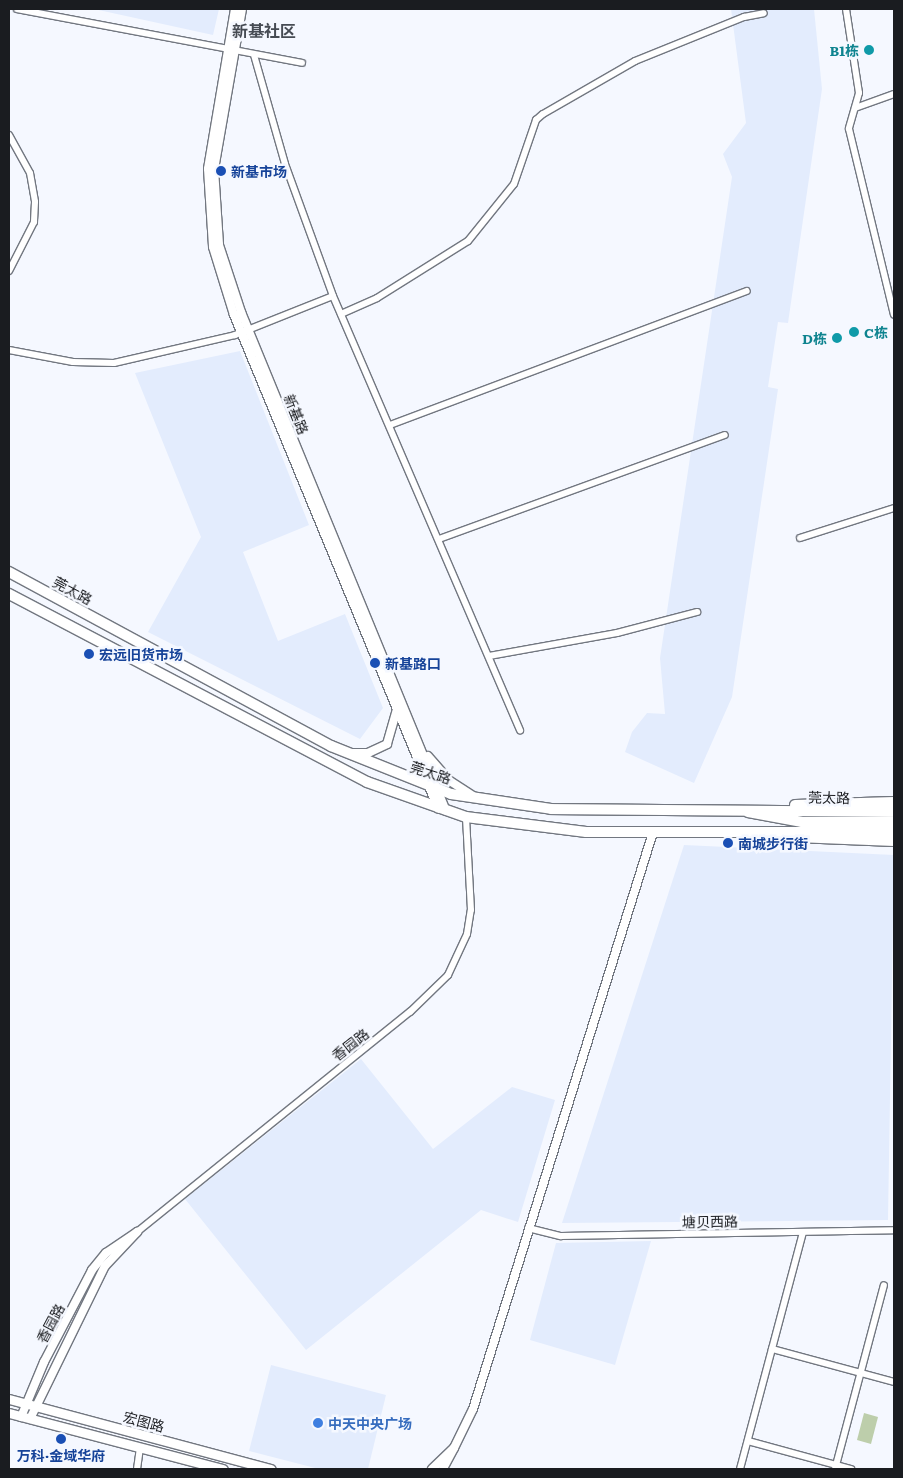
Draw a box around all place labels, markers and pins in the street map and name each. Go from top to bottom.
place label: B1栋 [830,42,859,58]
marker: B1栋 [863,44,875,56]
place label: 新基市场 [231,163,287,179]
marker: 新基市场 [215,165,227,177]
place label: C栋 [864,324,888,340]
marker: C栋 [848,326,860,338]
place label: D栋 [802,330,827,346]
marker: D栋 [831,332,843,344]
place label: 宏远旧货市场 [99,646,183,662]
marker: 宏远旧货市场 [83,648,95,660]
place label: 新基路口 [385,655,441,671]
marker: 新基路口 [369,657,381,669]
place label: 南城步行街 [738,835,808,851]
marker: 南城步行街 [722,837,734,849]
place label: 中天中央广场 [328,1415,412,1431]
marker: 中天中央广场 [312,1417,324,1429]
marker: 万科·金域华府 [55,1433,67,1445]
place label: 万科·金域华府 [17,1447,105,1463]

